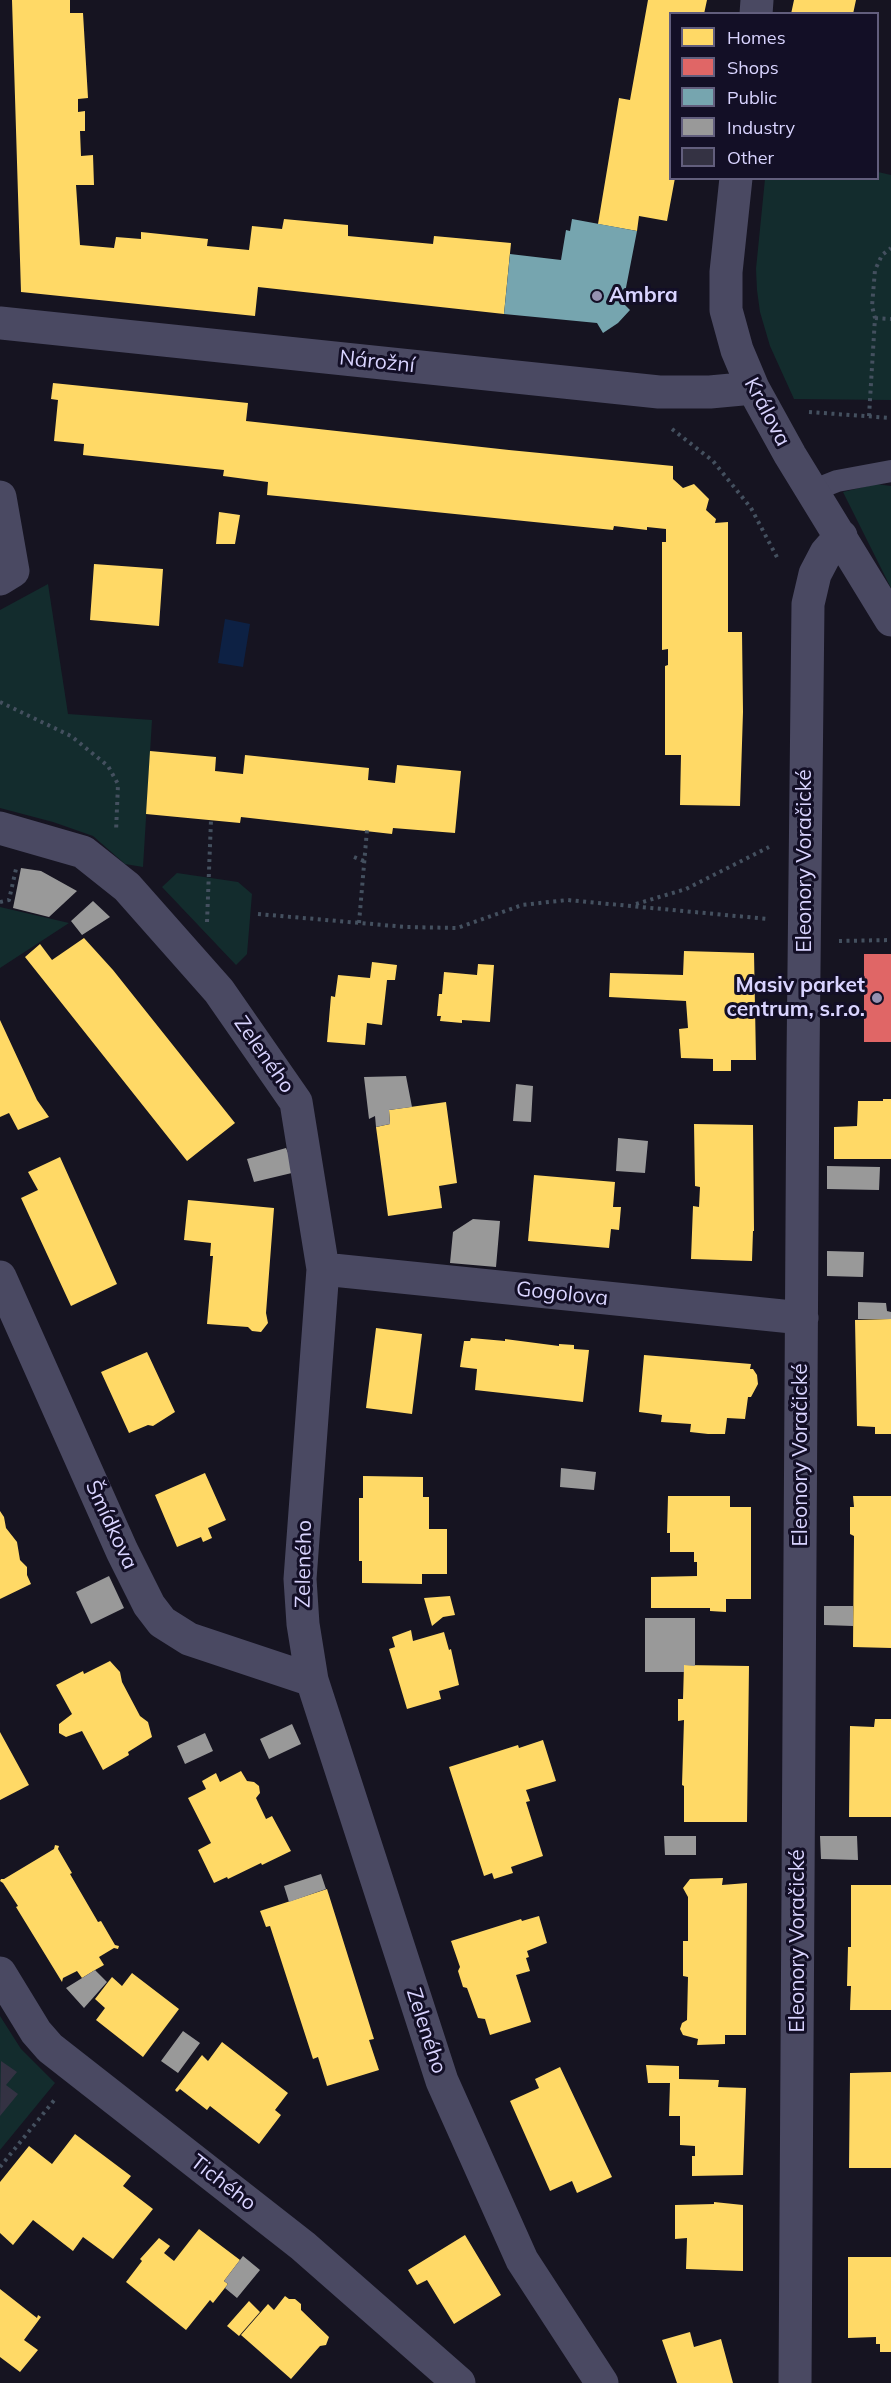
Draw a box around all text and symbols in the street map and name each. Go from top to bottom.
legend [669,12,879,180]
text: Homes [727,26,786,49]
text: Shops [727,56,779,79]
text: Public [727,86,777,109]
text: Industry [727,116,795,139]
text: Other [727,146,774,169]
place label: Ambra [609,283,678,309]
marker: Ambra [590,289,604,303]
street label: Nárožní [338,346,416,378]
street label: Králova [739,373,795,451]
street label: Eleonory Voračické [792,769,818,953]
place label: Masiv parket centrum, s.r.o. [726,973,865,1023]
marker: Masiv parket centrum, s.r.o. [870,991,884,1005]
street label: Zeleného [228,1012,300,1098]
street label: Gogolova [515,1277,609,1311]
street label: Eleonory Voračické [788,1363,814,1547]
street label: Šmídkova [79,1477,143,1573]
street label: Zeleného [291,1520,317,1608]
street label: Eleonory Voračické [785,1849,811,2033]
street label: Zeleného [400,1985,452,2077]
street label: Tichého [185,2150,261,2216]

